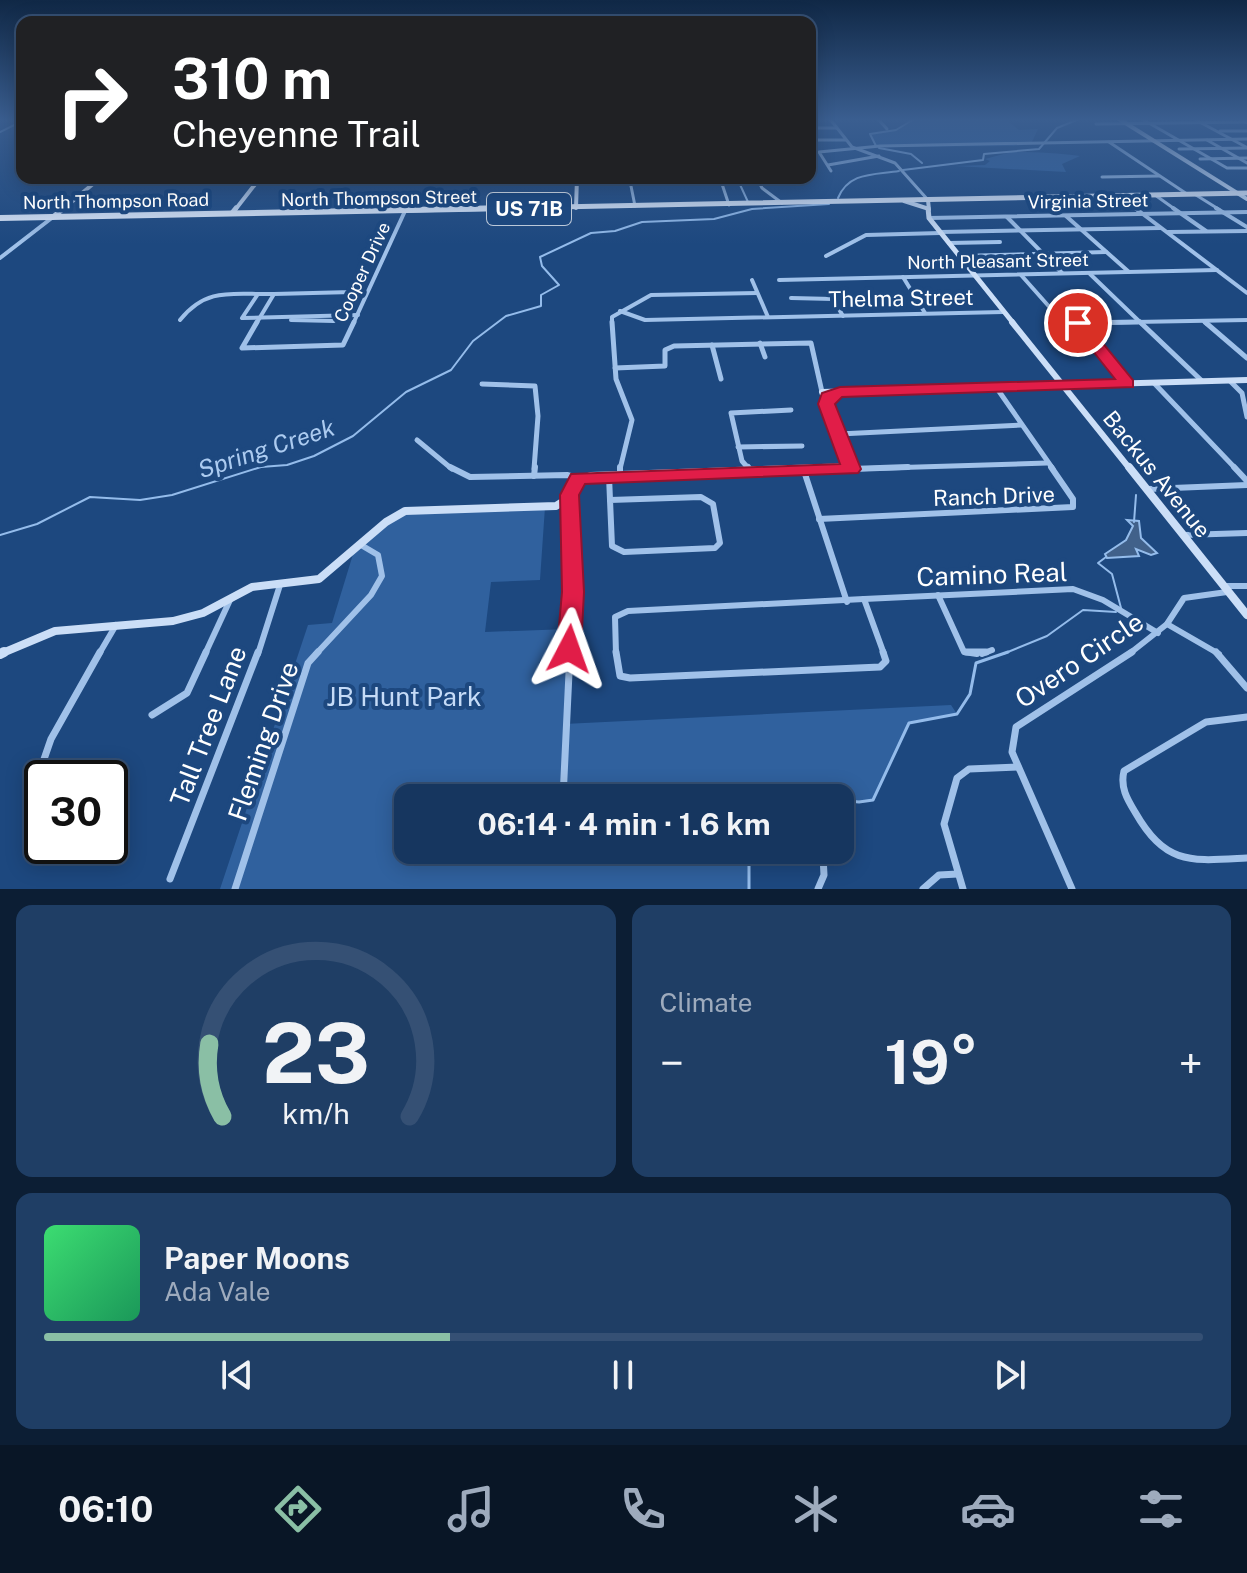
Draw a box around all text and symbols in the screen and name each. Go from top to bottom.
text: 310 m [172,46,332,112]
icon: right [40,48,144,152]
text: Cheyenne Trail [172,113,421,155]
street label: North Thompson Street [281,186,477,210]
street label: North Thompson Road [23,189,209,213]
street label: Virginia Street [1027,189,1149,213]
road number: US 71B [487,193,571,225]
street label: Cooper Drive [330,219,394,325]
street label: North Pleasant Street [907,249,1089,273]
street label: Thelma Street [828,284,974,312]
pin [1044,289,1112,357]
icon: arrive [1056,301,1100,345]
street label: Backus Avenue [1098,405,1216,543]
water label: Spring Creek [194,413,338,483]
street label: Ranch Drive [933,481,1055,511]
street label: Camino Real [916,556,1068,592]
street label: Overo Circle [1009,606,1149,714]
position arrow [527,607,611,691]
street label: Tall Tree Lane [163,642,253,810]
street label: Fleming Drive [221,657,305,825]
park label: JB Hunt Park [326,681,482,712]
speed limit sign: 30 [24,760,128,864]
text: 06:14 · 4 min · 1.6 km [477,806,771,842]
text: Climate [660,987,753,1018]
text: 23 [262,1004,370,1102]
text: 19° [884,1027,978,1098]
text: − [660,1037,684,1089]
text: + [1179,1037,1203,1089]
text: km/h [282,1097,349,1130]
text: Paper Moons [164,1240,350,1276]
text: Ada Vale [164,1276,270,1307]
icon: previous [215,1353,259,1397]
icon: pause [601,1353,645,1397]
icon: next [988,1353,1032,1397]
icon: directions [270,1481,326,1537]
icon: music [443,1481,499,1537]
icon: phone [615,1481,671,1537]
icon: climate [788,1481,844,1537]
icon: car [960,1481,1016,1537]
icon: filters [1133,1481,1189,1537]
text: 06:10 [58,1488,153,1530]

